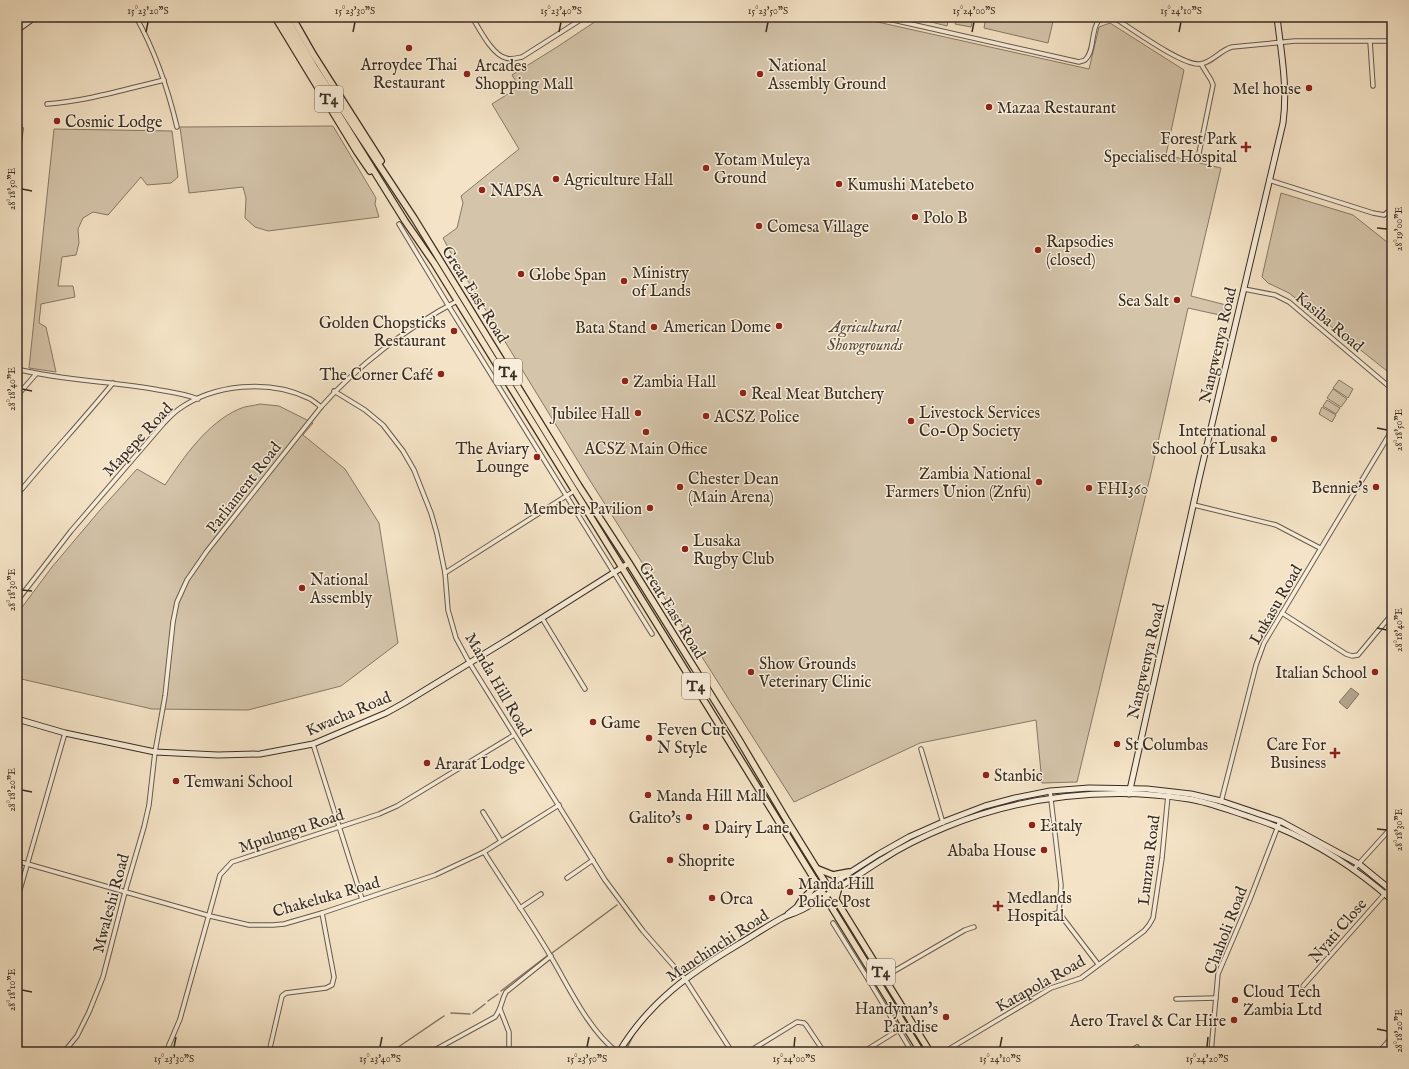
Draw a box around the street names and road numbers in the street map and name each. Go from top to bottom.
road number: T4 [315,86,343,112]
street label: Great East Road [437,243,512,348]
street label: Nangwenya Road [1196,285,1242,405]
street label: Kasiba Road [1290,288,1367,357]
road number: T4 [494,359,522,385]
street label: Mapepe Road [99,399,178,481]
street label: Parliament Road [203,438,287,538]
street label: Great East Road [634,559,709,664]
street label: Lukasu Road [1246,561,1308,648]
street label: Nangwenya Road [1124,601,1170,721]
street label: Manda Hill Road [460,630,535,741]
road number: T4 [682,673,710,699]
street label: Kwacha Road [303,688,395,742]
street label: Mpulungu Road [236,805,347,858]
street label: Lunzua Road [1135,814,1165,906]
street label: Mwaleshi Road [89,851,135,955]
street label: Chakeluka Road [271,873,383,923]
street label: Chaholi Road [1201,884,1253,977]
street label: Nyati Close [1305,895,1372,968]
street label: Manchinchi Road [663,906,773,987]
street label: Katapola Road [993,952,1090,1018]
road number: T4 [867,959,895,985]

